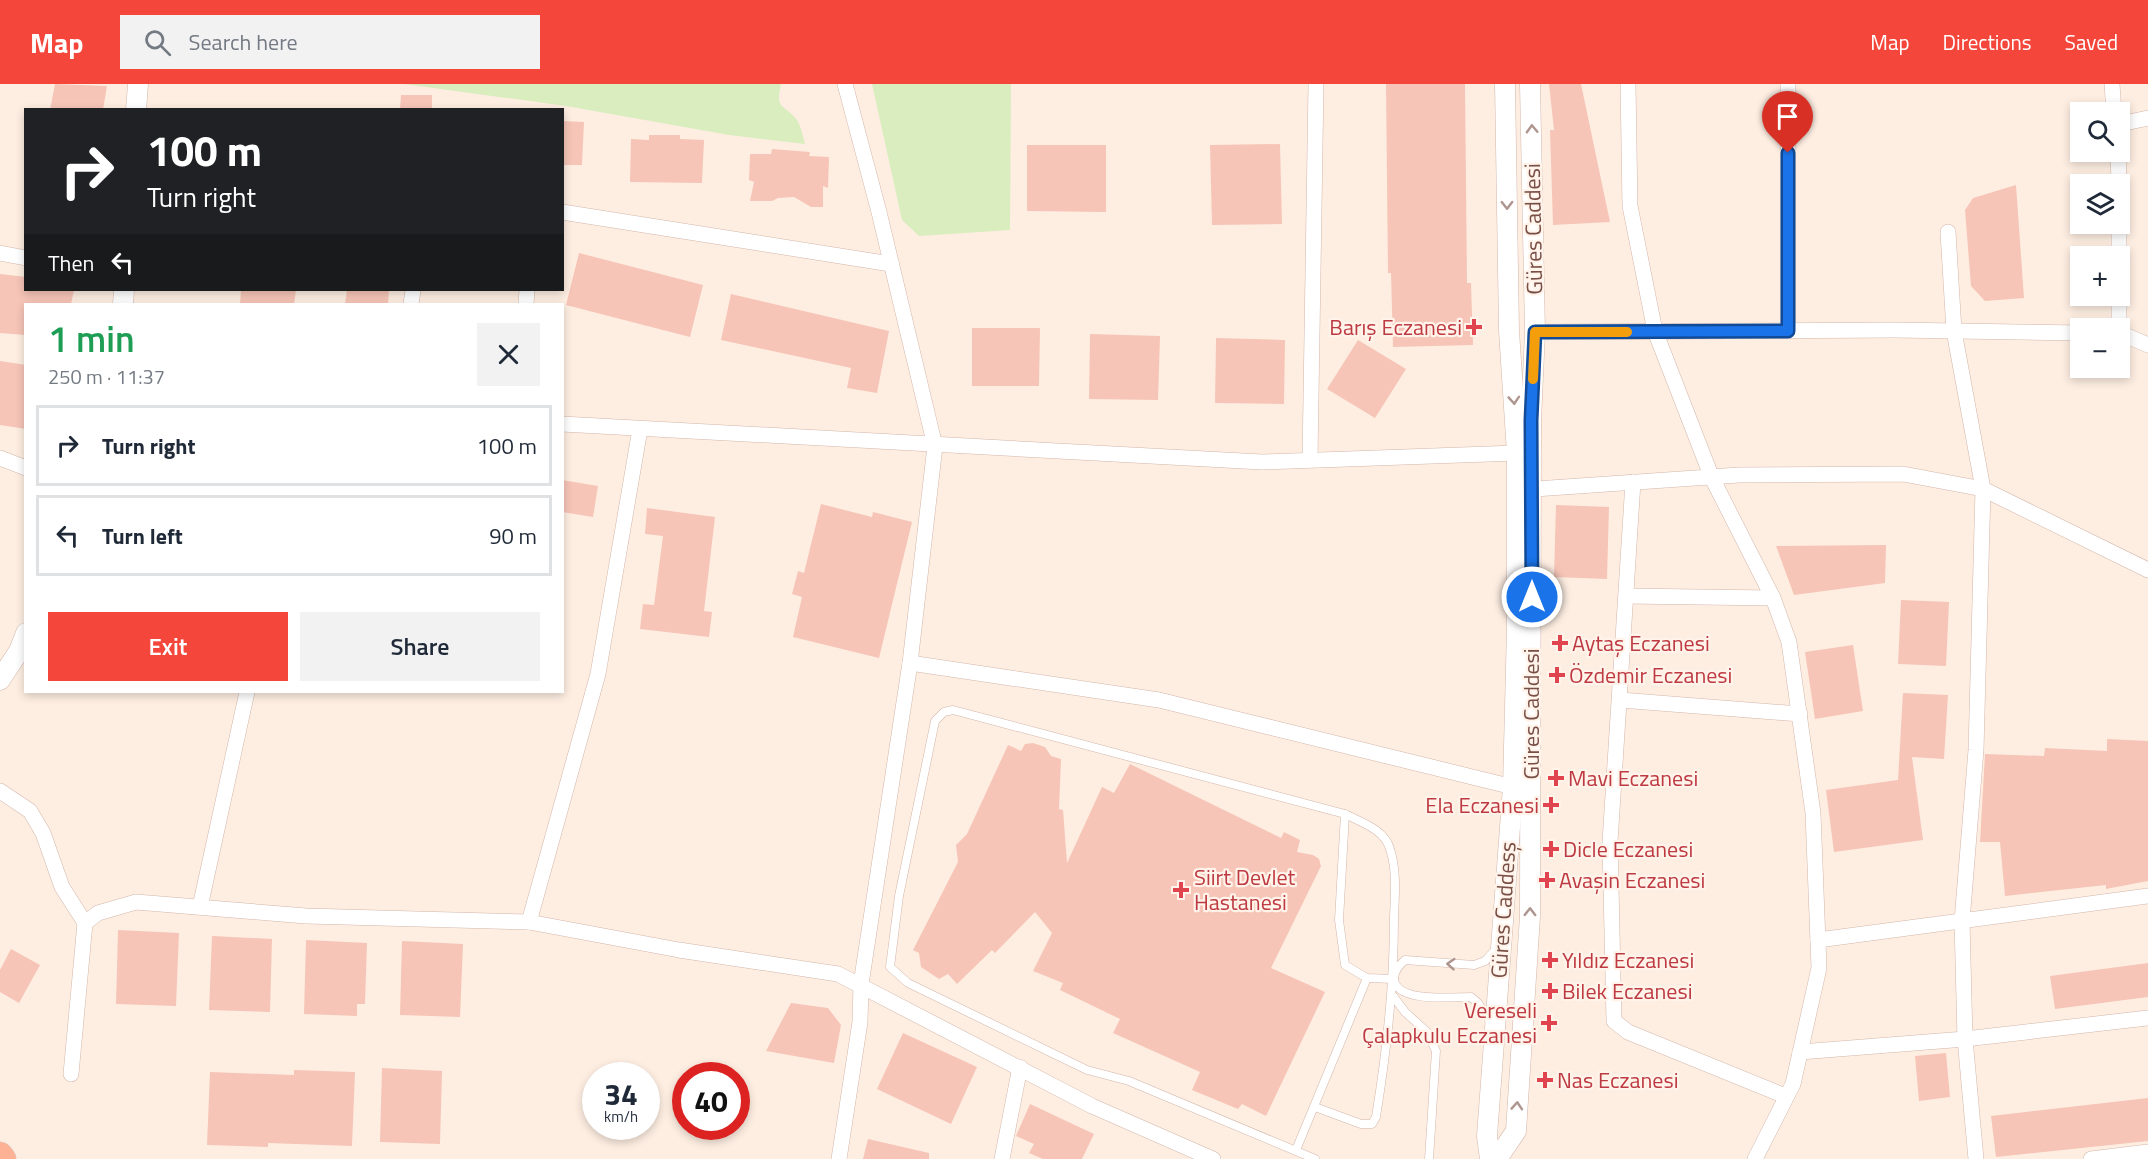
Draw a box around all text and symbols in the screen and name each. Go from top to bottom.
search box [120,15,540,69]
text: Map [30,21,84,64]
text: Search here [189,25,298,59]
icon: search [141,26,174,59]
text: Map [1870,26,1910,58]
text: Directions [1943,26,2032,58]
text: Saved [2065,26,2118,58]
pin [1762,91,1813,153]
icon: arrive [1771,100,1804,133]
map controls [2070,102,2130,378]
button: search [2070,102,2130,162]
text: 100 m [147,118,262,182]
one-way arrow [1525,124,1538,133]
icon: right [48,132,126,210]
street label: Güres Caddesi [1515,163,1551,295]
button: layers [2070,174,2130,234]
text: Turn right [147,176,256,217]
one-way arrow [1501,201,1514,210]
text: Then [48,246,94,280]
icon: left [106,246,139,279]
button: + [2070,246,2130,306]
place label: Barış Eczanesi [1329,310,1462,344]
text: 1 min [48,311,135,366]
button: − [2070,318,2130,378]
marker: Barış Eczanesi [1467,320,1481,334]
button: close [477,323,540,386]
text: 250 m · 11:37 [48,361,165,392]
one-way arrow [1507,396,1520,405]
icon: right [51,429,84,462]
text: Turn right [102,429,196,463]
text: 100 m [477,429,537,463]
icon: left [51,519,84,552]
text: Turn left [102,519,183,553]
text: 90 m [489,519,537,553]
position arrow [1500,565,1564,629]
button: Exit [48,612,288,681]
button: Share [300,612,540,681]
place label: Aytaş Eczanesi [1572,626,1710,660]
marker: Aytaş Eczanesi [1553,636,1567,650]
street label: Güres Caddesi [1514,648,1548,780]
place label: Özdemir Eczanesi [1569,658,1732,692]
marker: Özdemir Eczanesi [1550,668,1564,682]
place label: Mavi Eczanesi [1568,761,1698,795]
marker: Mavi Eczanesi [1549,771,1563,785]
place label: Ela Eczanesi [1425,788,1539,822]
marker: Ela Eczanesi [1544,798,1558,812]
place label: Dicle Eczanesi [1563,832,1693,866]
street label: Güres Caddesş [1481,841,1525,979]
marker: Dicle Eczanesi [1544,842,1558,856]
place label: Siirt Devlet Hastanesi [1194,860,1296,919]
place label: Avaşin Eczanesi [1559,863,1705,897]
marker: Avaşin Eczanesi [1540,873,1554,887]
marker: Siirt Devlet Hastanesi [1172,881,1190,899]
one-way arrow [1523,907,1536,916]
place label: Yıldız Eczanesi [1562,943,1694,977]
marker: Yıldız Eczanesi [1543,953,1557,967]
one-way arrow [1447,958,1456,971]
place label: Bilek Eczanesi [1562,974,1693,1008]
marker: Bilek Eczanesi [1543,984,1557,998]
place label: Vereseli Çalapkulu Eczanesi [1362,993,1537,1052]
marker: Vereseli Çalapkulu Eczanesi [1542,1016,1556,1030]
speed limit sign: 40 [672,1062,750,1140]
place label: Nas Eczanesi [1557,1063,1679,1097]
text: 34 [604,1071,638,1117]
marker: Nas Eczanesi [1538,1073,1552,1087]
one-way arrow [1511,1102,1524,1111]
text: km/h [604,1105,638,1128]

